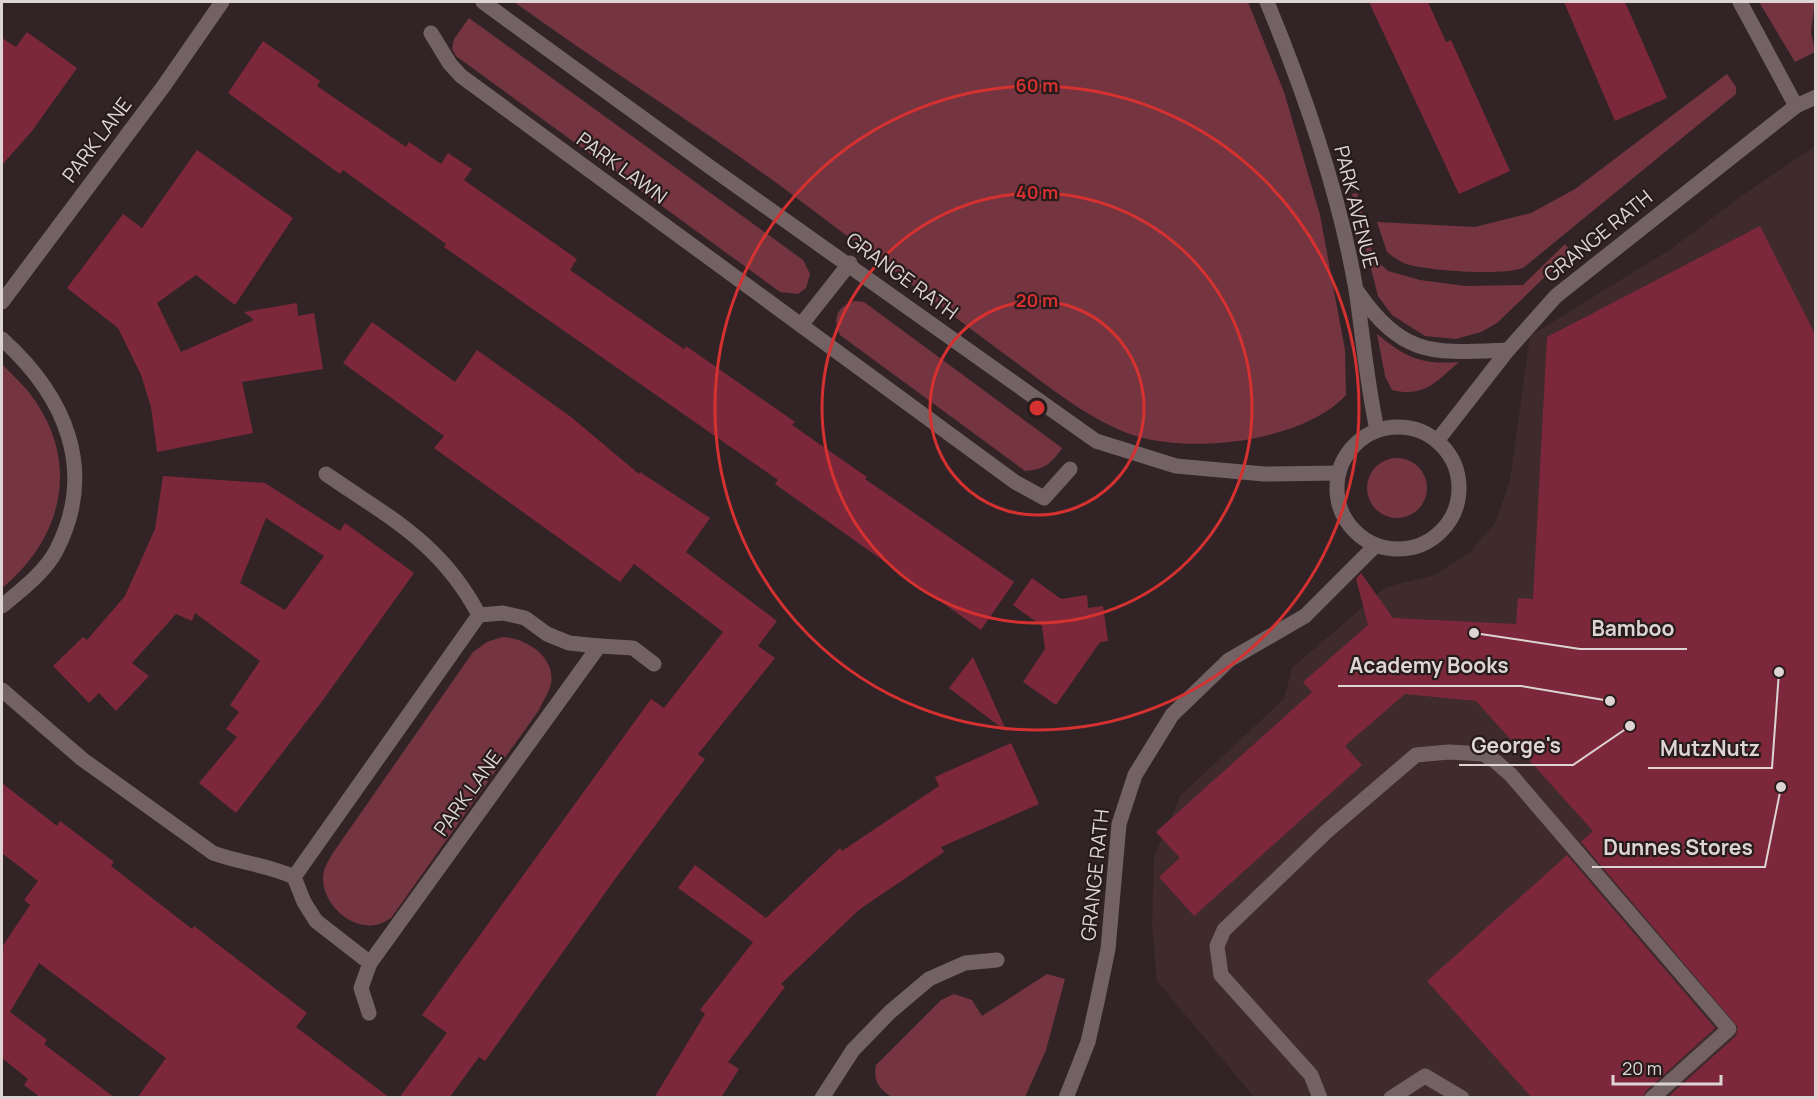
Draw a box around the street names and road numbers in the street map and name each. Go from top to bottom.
street label: PARK LANE [56,92,137,188]
street label: PARK LAWN [572,126,673,210]
street label: PARK AVENUE [1328,143,1385,271]
street label: GRANGE RATH [1538,183,1658,288]
street label: GRANGE RATH [841,226,964,325]
street label: PARK LANE [427,744,508,841]
street label: GRANGE RATH [1074,808,1115,942]

